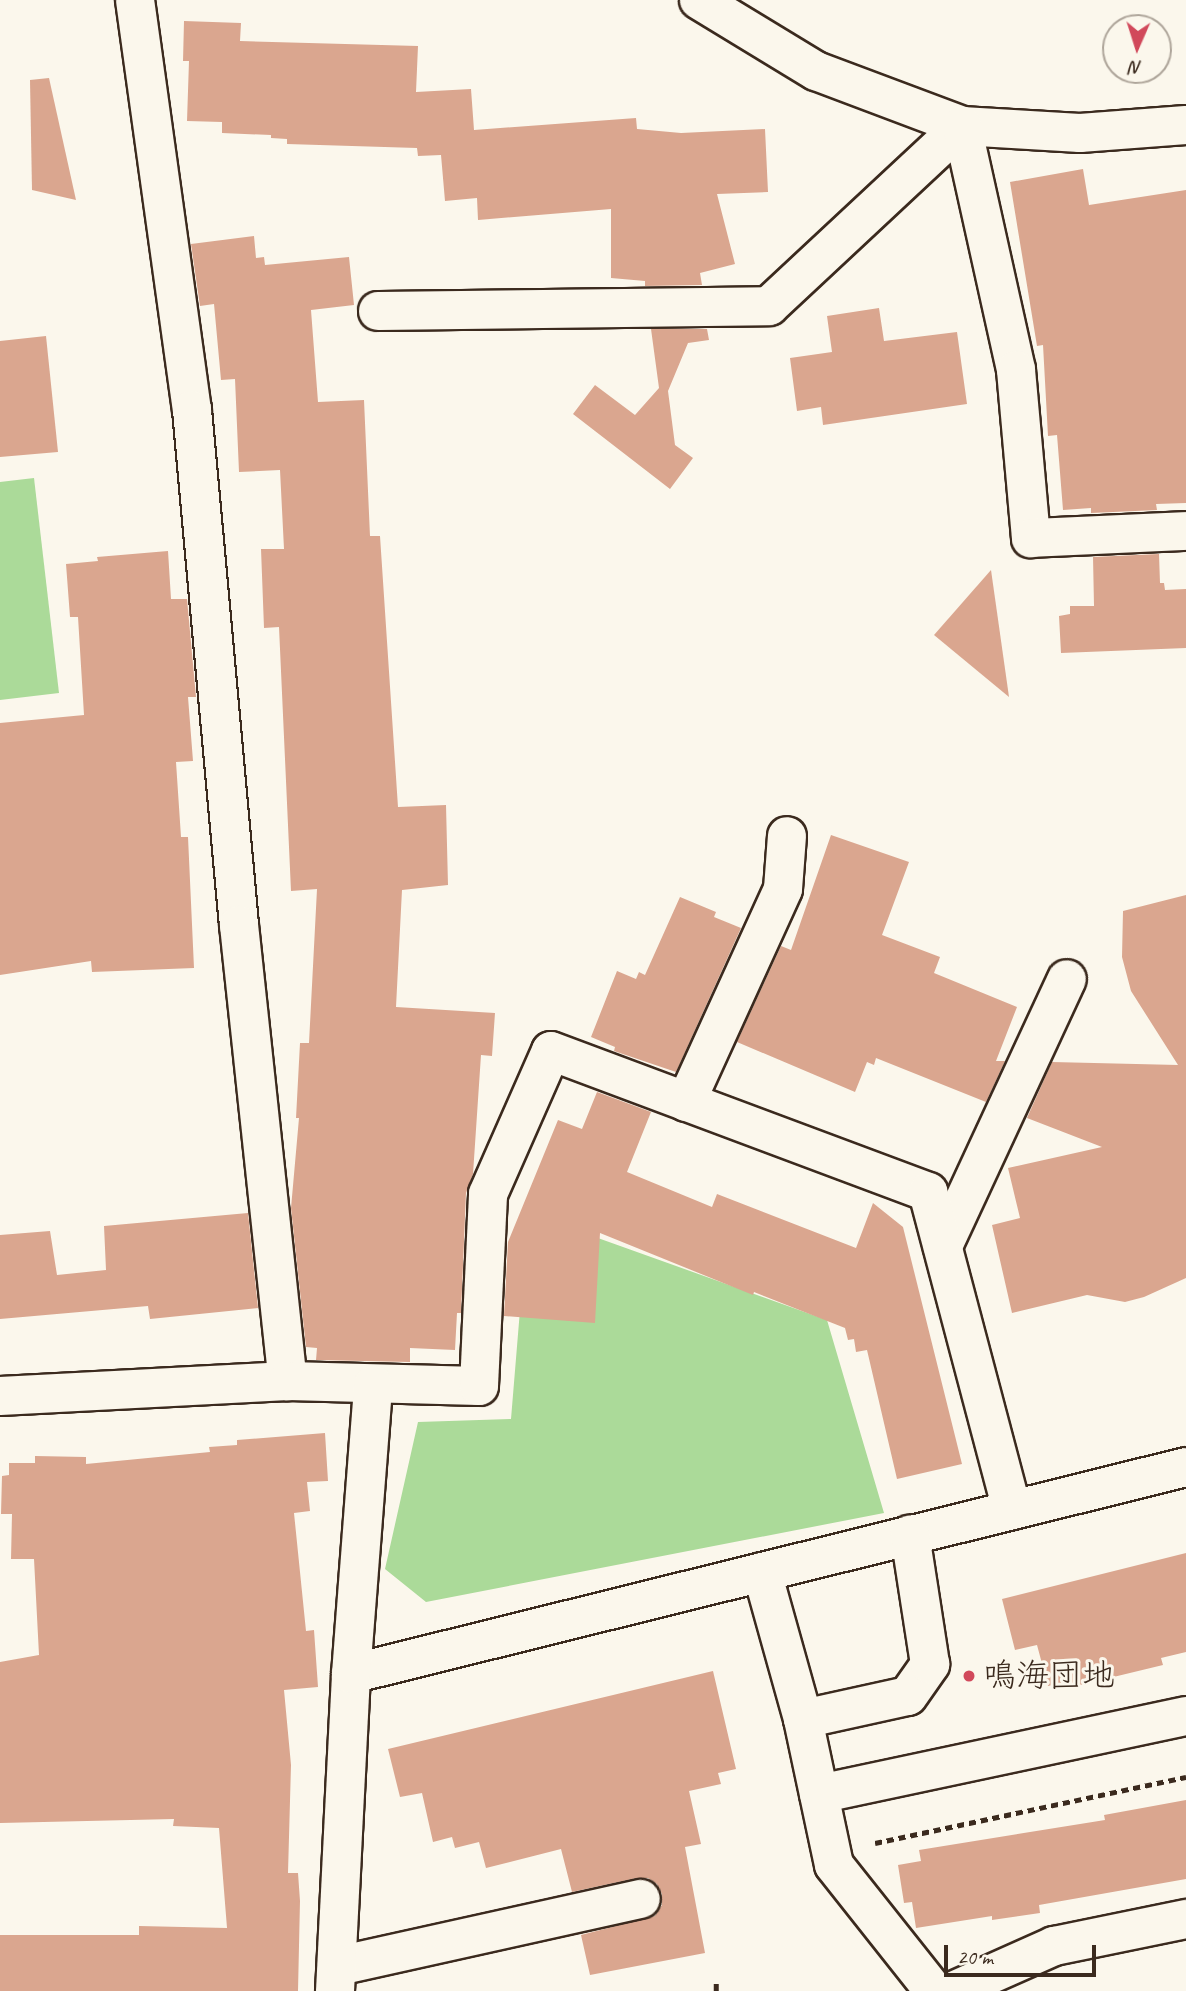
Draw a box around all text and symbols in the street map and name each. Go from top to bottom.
north arrow [1102,14,1172,84]
text: N [1130,56,1143,80]
place label: 鳴海団地 [983,1656,1115,1696]
marker: 鳴海団地 [961,1668,977,1684]
scale bar [948,1932,1100,1976]
text: 20 m [957,1944,993,1970]

